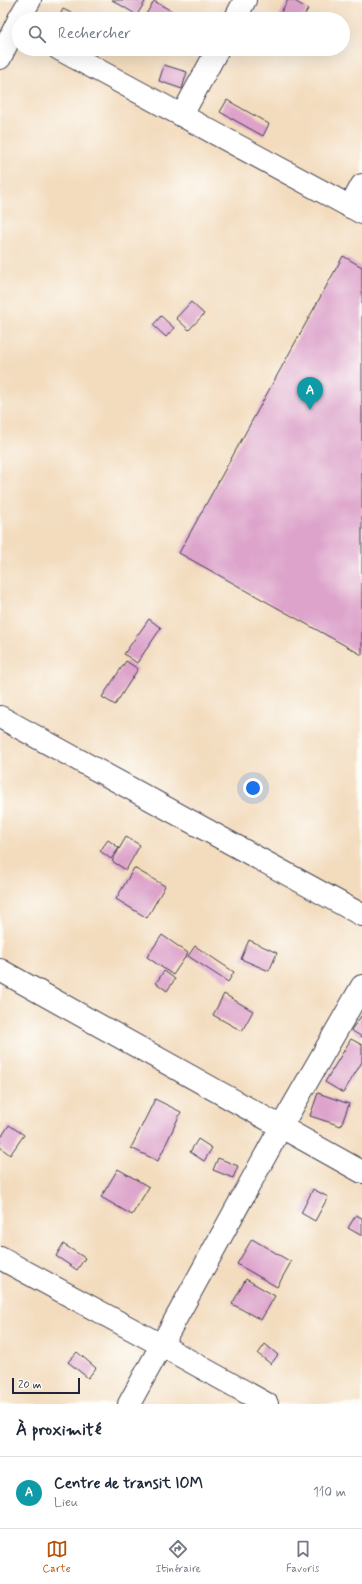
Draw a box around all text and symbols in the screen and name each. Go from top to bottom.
search box [12,12,350,56]
icon: search [26,23,48,45]
text: Rechercher [58,24,131,44]
pin: A [297,377,323,410]
your location [243,778,263,798]
scale bar [12,1376,80,1395]
text: 20 m [18,1378,41,1392]
text: À proximité [16,1419,101,1441]
text: Centre de transit IOM [54,1474,203,1494]
text: A [25,1484,33,1501]
text: 110 m [313,1484,346,1501]
text: Lieu [54,1494,78,1511]
tab: Carte [43,1538,71,1576]
tab: Itinéraire [156,1538,201,1576]
tab: Favoris [286,1538,319,1576]

